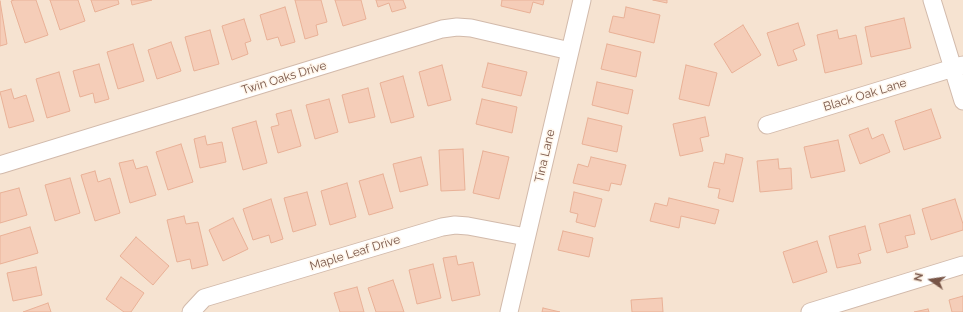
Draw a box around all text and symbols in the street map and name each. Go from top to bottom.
street label: Twin Oaks Drive [240,58,328,98]
street label: Black Oak Lane [822,75,908,115]
street label: Tina Lane [532,128,558,184]
street label: Maple Leaf Drive [308,232,402,274]
north arrow [911,260,951,300]
text: N [912,272,926,283]

